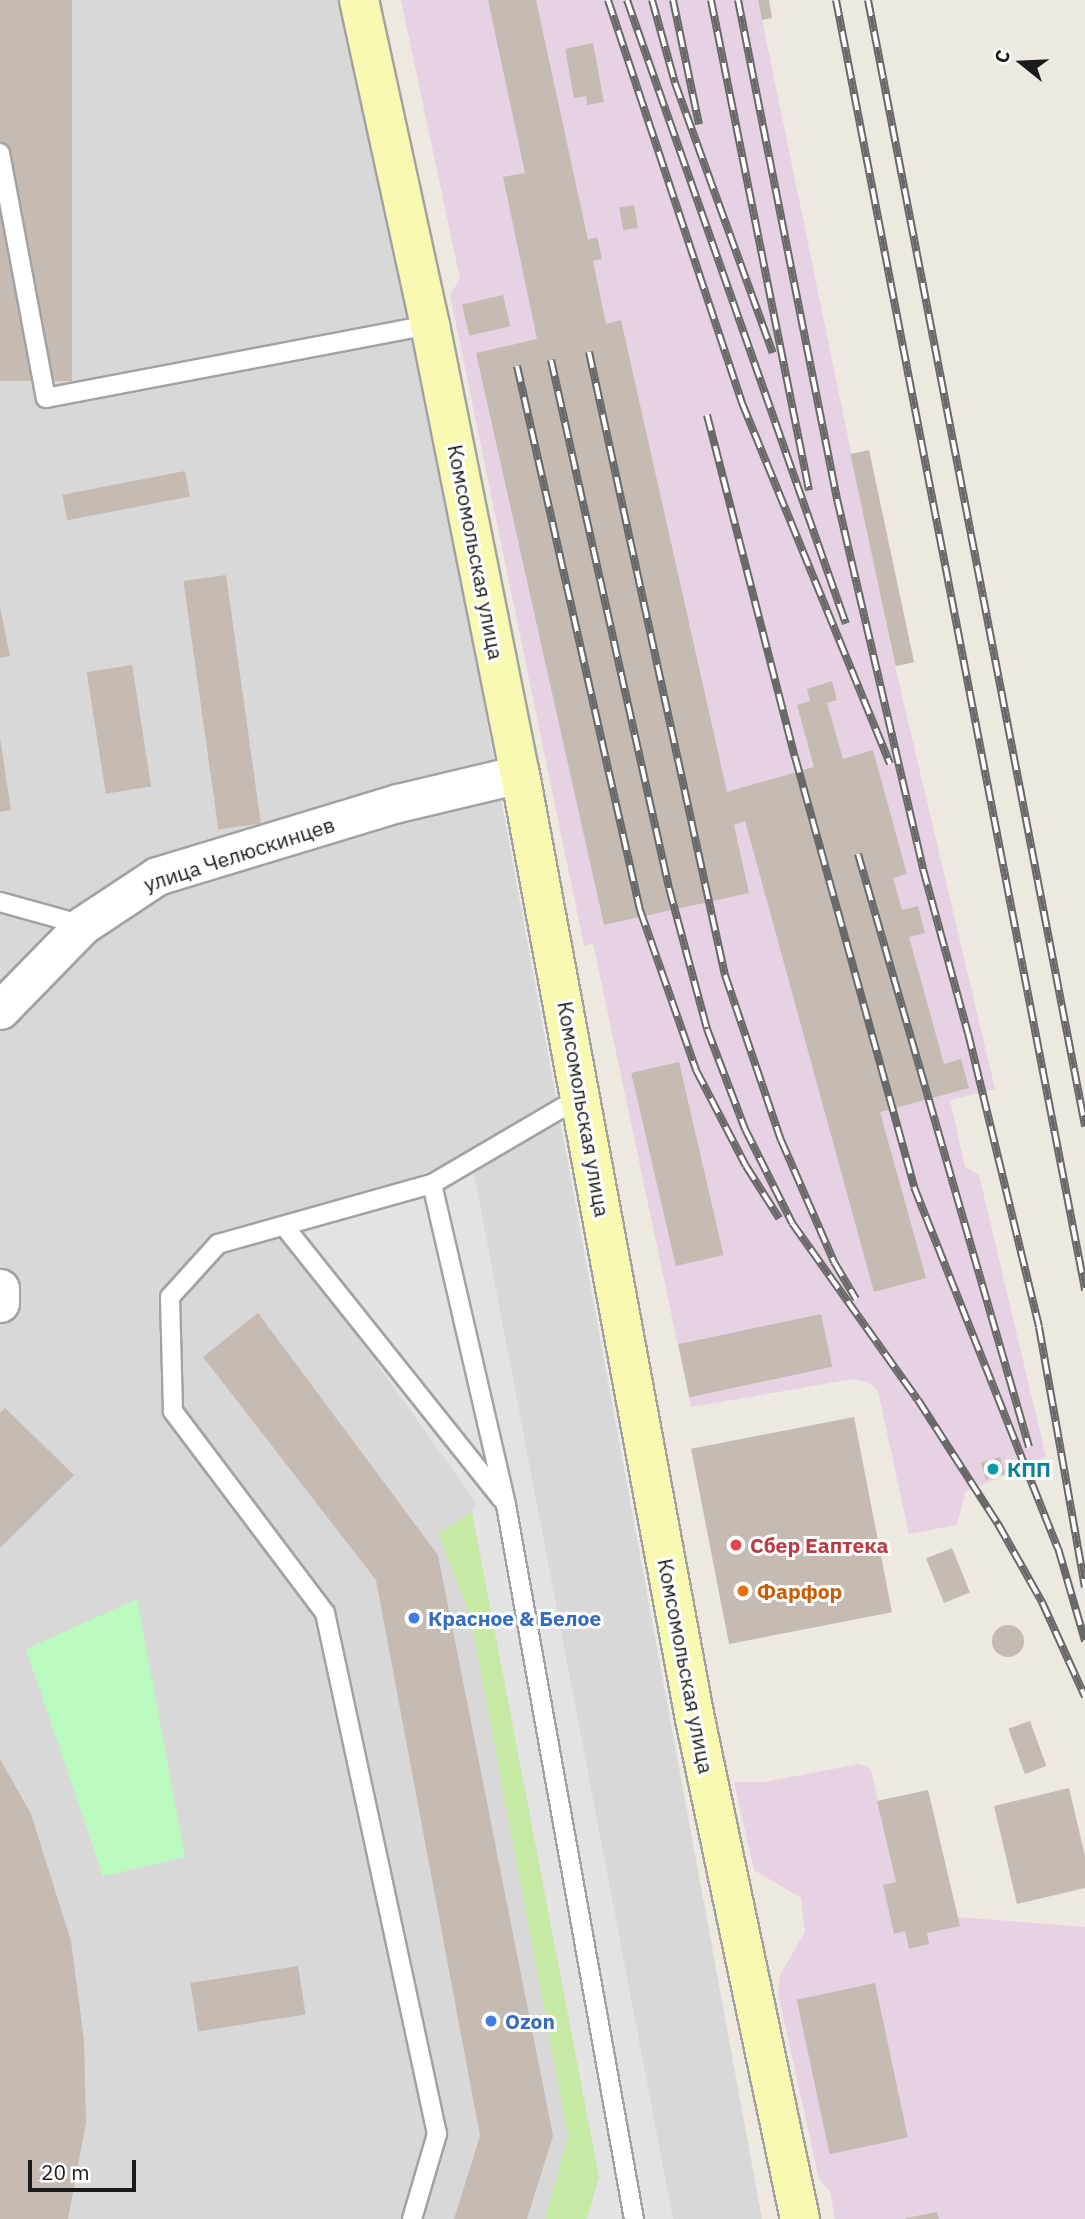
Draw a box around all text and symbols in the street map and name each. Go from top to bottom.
north arrow [987,28,1057,98]
text: С [989,47,1015,66]
street label: Комсомольская улица [443,442,509,662]
street label: улица Челюскинцев [140,811,338,897]
street label: Комсомольская улица [553,999,615,1219]
place label: КПП [1007,1456,1051,1482]
marker: КПП [985,1461,1001,1477]
place label: Сбер Еаптека [750,1532,889,1558]
marker: Сбер Еаптека [728,1537,744,1553]
street label: Комсомольская улица [653,1556,719,1776]
place label: Фарфор [757,1578,842,1604]
marker: Фарфор [735,1583,751,1599]
place label: Красное & Белое [428,1605,601,1631]
marker: Красное & Белое [406,1610,422,1626]
place label: Ozon [505,2008,555,2034]
marker: Ozon [483,2013,499,2029]
scale bar [32,2146,140,2190]
text: 20 m [41,2158,90,2186]

